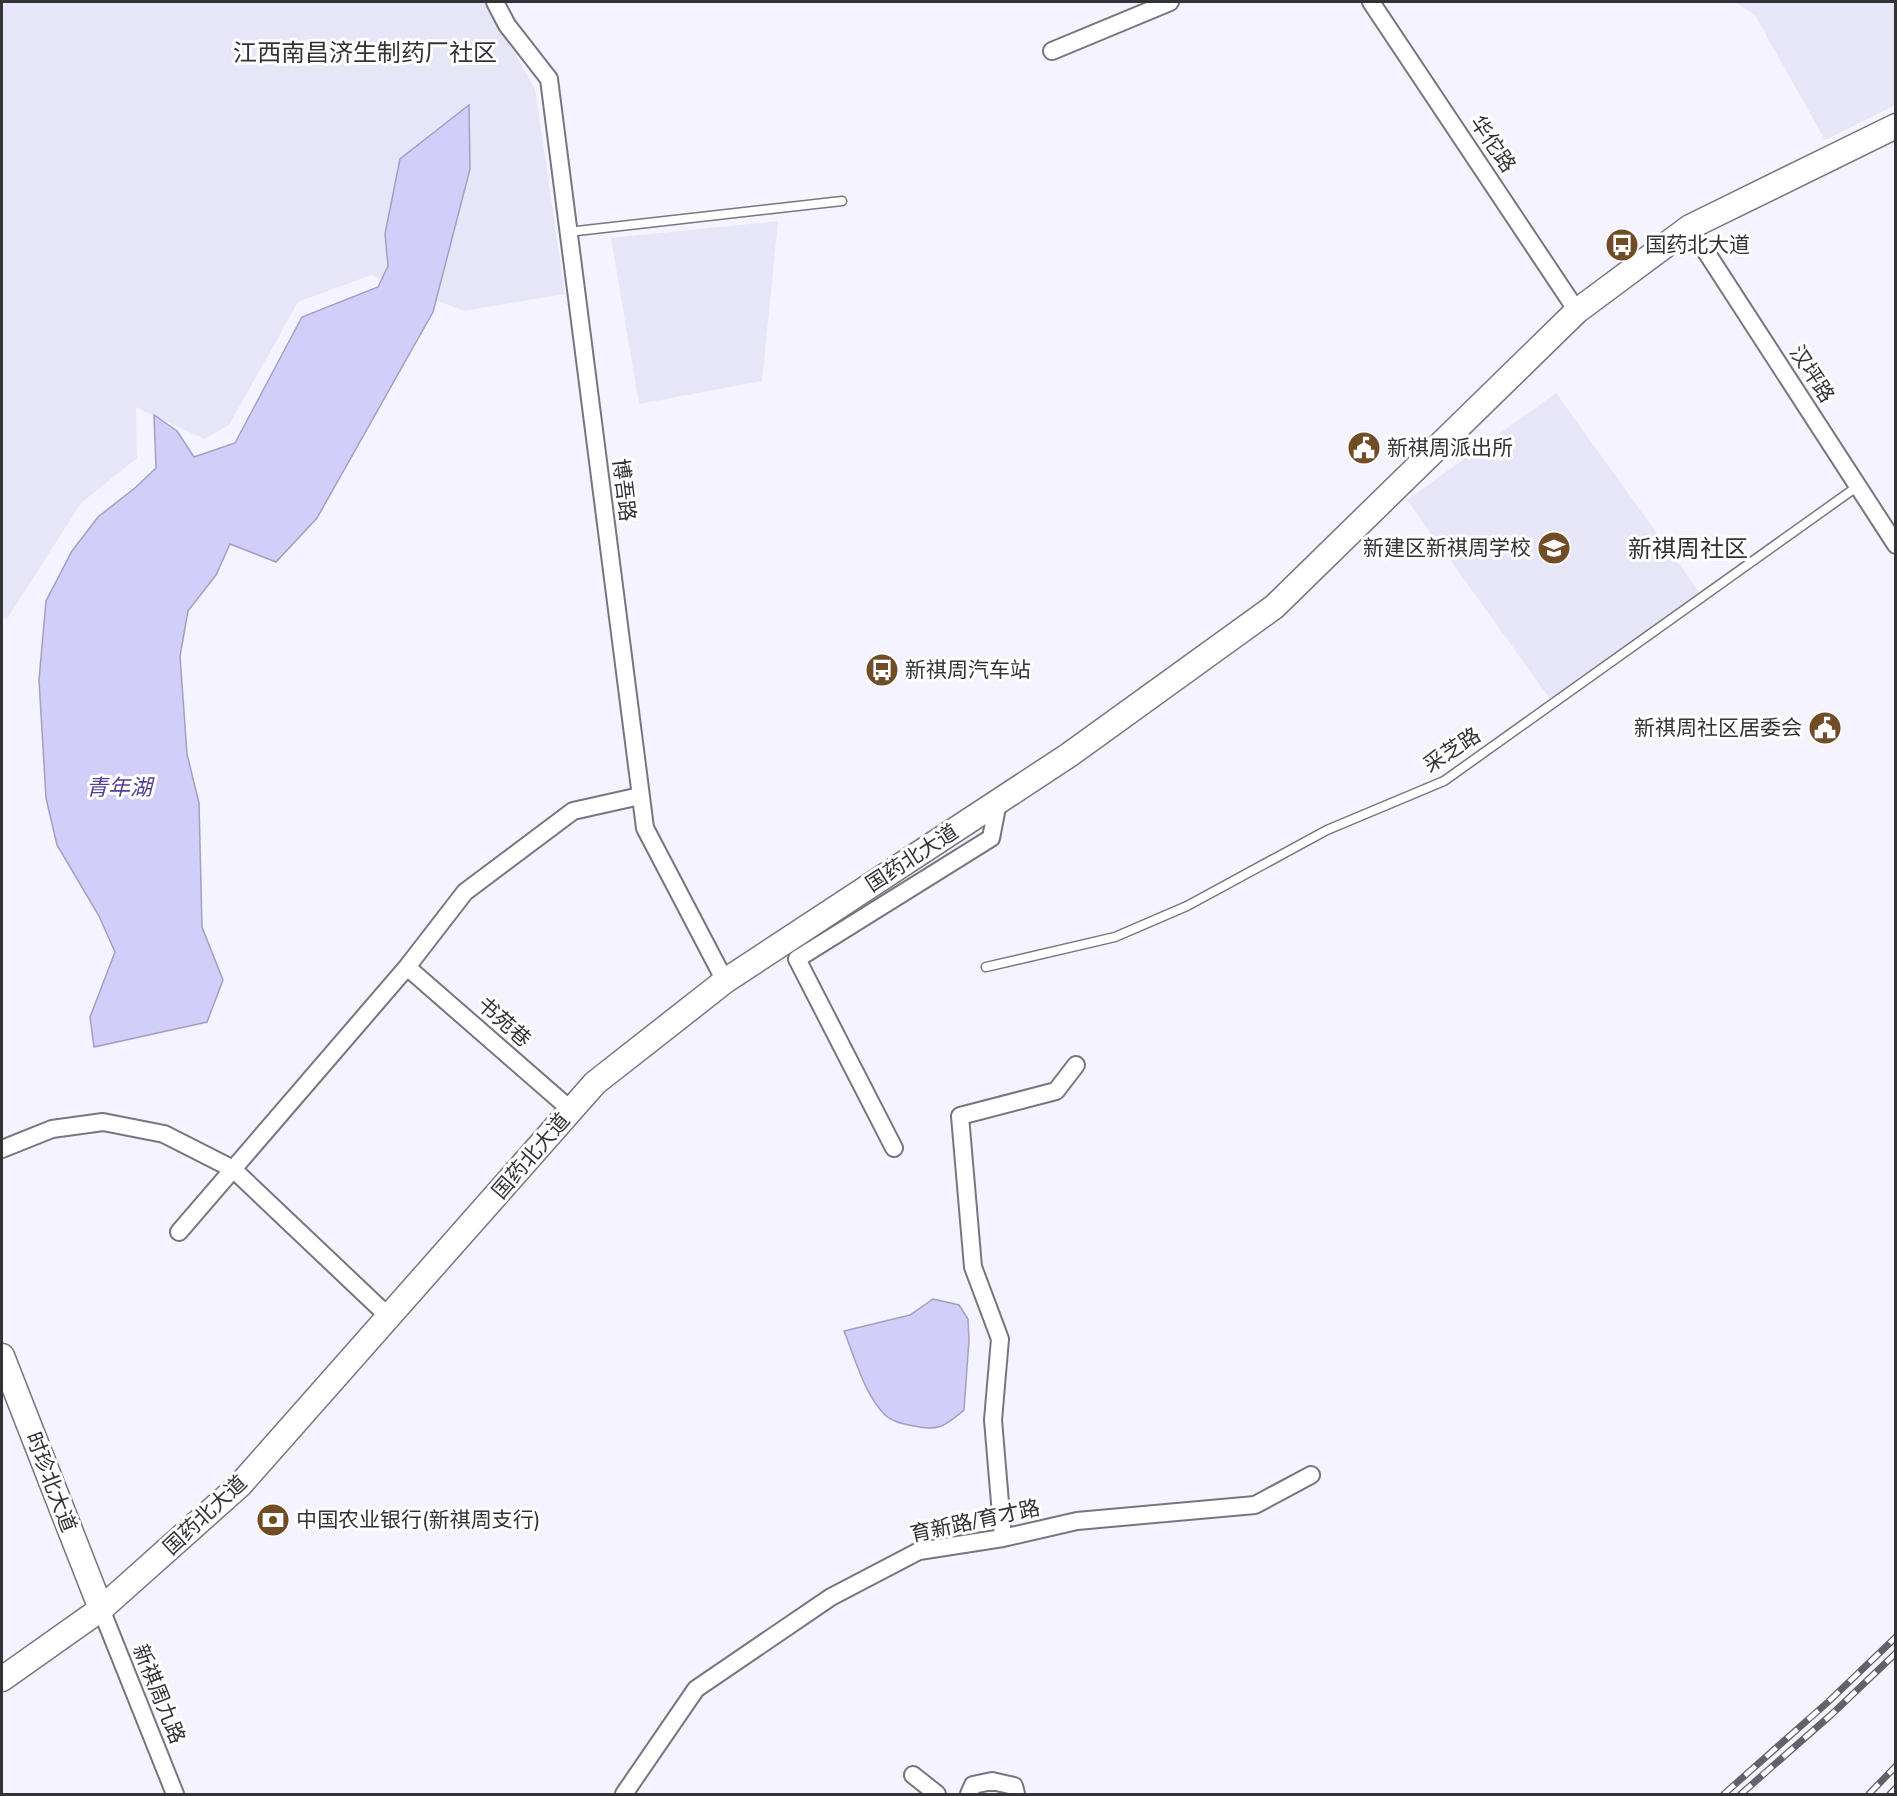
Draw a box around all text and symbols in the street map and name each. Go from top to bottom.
district label: 江西南昌济生制药厂社区 [233,37,497,69]
street label: 华佗路 [1464,110,1522,178]
bus stop icon: 国药北大道 [1604,227,1640,263]
place label: 国药北大道 [1645,231,1750,259]
street label: 汉坪路 [1783,340,1841,408]
public building icon: 新祺周派出所 [1346,430,1382,466]
place label: 新祺周派出所 [1387,434,1513,462]
street label: 博吾路 [606,457,642,523]
school or university icon: 新建区新祺周学校 [1536,530,1572,566]
district label: 新祺周社区 [1628,533,1748,565]
place label: 新建区新祺周学校 [1363,534,1531,562]
bus stop icon: 新祺周汽车站 [864,652,900,688]
place label: 新祺周汽车站 [905,656,1031,684]
public building icon: 新祺周社区居委会 [1807,710,1843,746]
place label: 新祺周社区居委会 [1634,714,1802,742]
street label: 采芝路 [1418,721,1486,779]
water label: 青年湖 [86,773,155,803]
street label: 国药北大道 [860,818,964,898]
street label: 书苑巷 [471,991,537,1053]
street label: 国药北大道 [486,1107,576,1205]
street label: 时珍北大道 [19,1428,83,1536]
street label: 国药北大道 [157,1469,253,1561]
street label: 育新路/育才路 [908,1494,1042,1548]
bank icon: 中国农业银行(新祺周支行) [255,1502,291,1538]
place label: 中国农业银行(新祺周支行) [296,1506,540,1534]
street label: 新祺周九路 [126,1640,192,1748]

